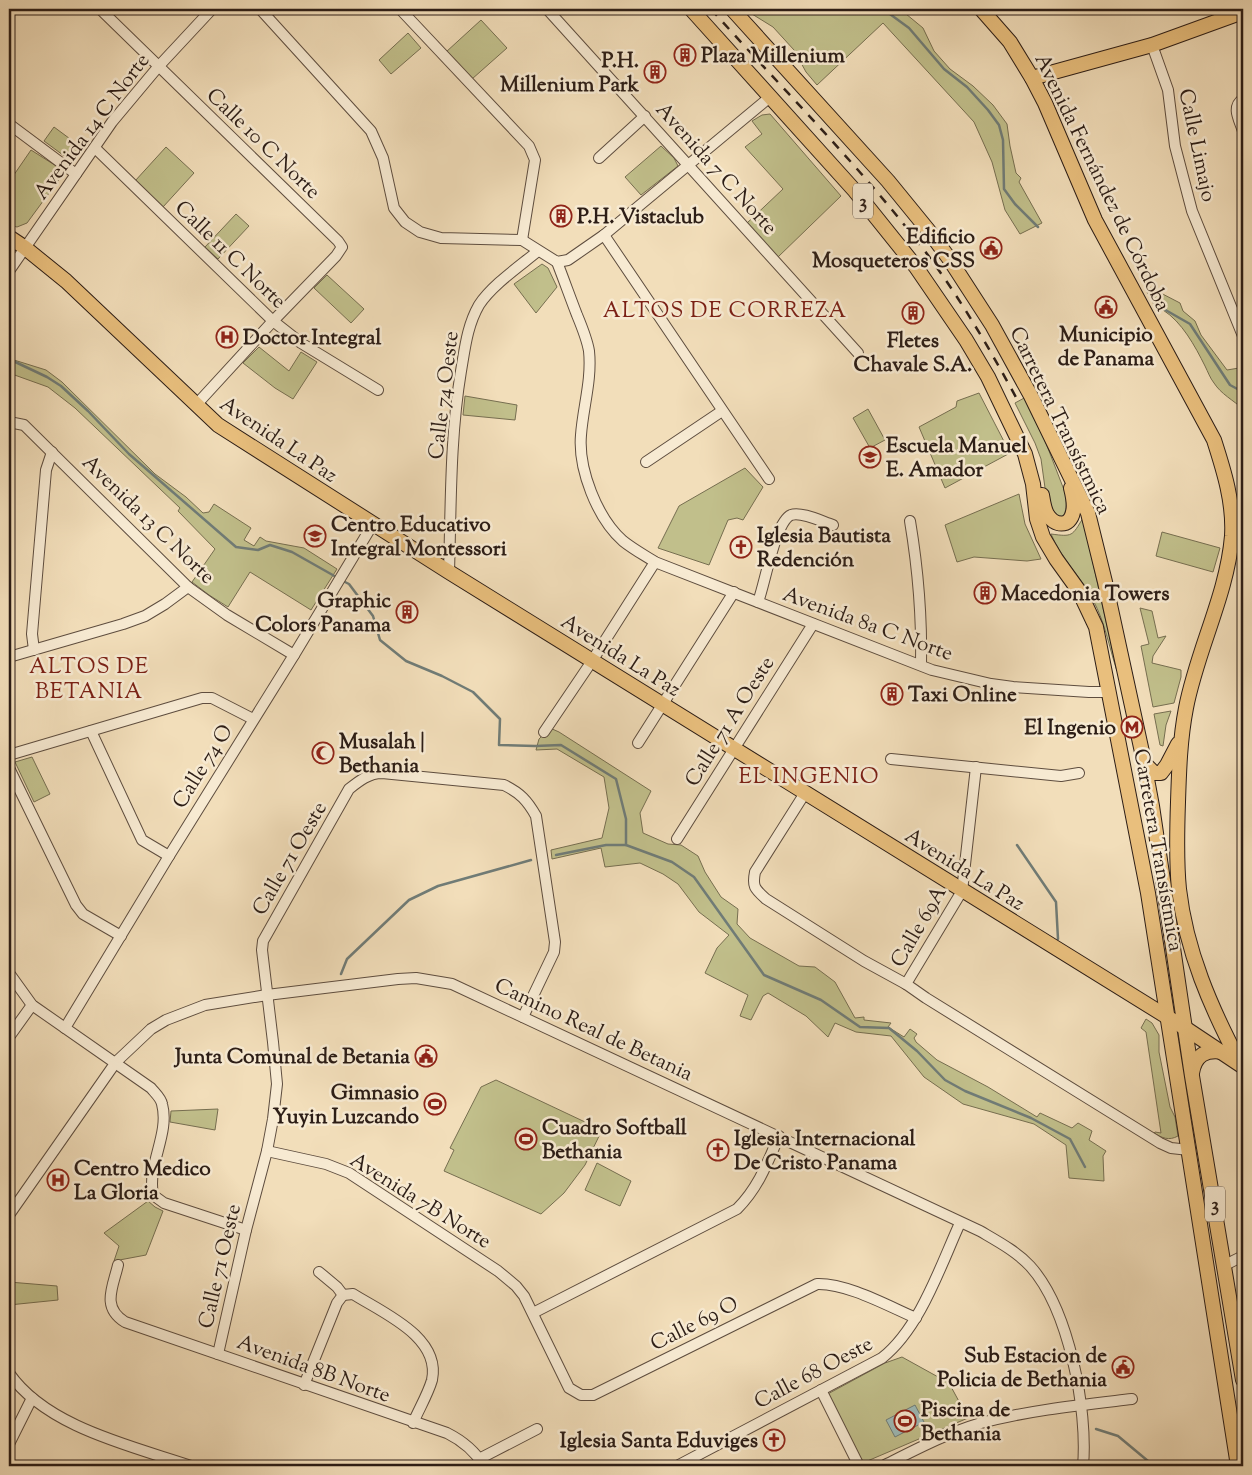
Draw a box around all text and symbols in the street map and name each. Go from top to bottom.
place label: Plaza Millenium [701,42,845,72]
building icon: Plaza Millenium [673,43,697,67]
place label: P.H. Millenium Park [500,47,640,101]
street label: Avenida 14 C Norte [27,48,158,207]
street label: Avenida Fernández de Córdoba [1026,49,1177,317]
building icon: P.H. Millenium Park [643,60,667,84]
street label: Calle 10 C Norte [199,82,327,207]
street label: Calle Limajo [1169,86,1223,205]
street label: Avenida 7 C Norte [648,96,783,242]
road number: 3 [853,184,873,218]
street label: Calle 11 C Norte [167,194,292,317]
place label: P.H. Vistaclub [577,203,704,233]
building icon: P.H. Vistaclub [549,204,573,228]
place label: Edificio Mosqueteros CSS [812,223,976,277]
public building icon: Edificio Mosqueteros CSS [979,236,1003,260]
public building icon: Municipio de Panama [1094,295,1118,319]
district label: ALTOS DE CORREZA [603,296,847,328]
building icon: Fletes Chavale S.A. [901,301,925,325]
place label: Municipio de Panama [1058,321,1154,375]
street label: Carretera Transístmica [1001,322,1118,520]
place label: Doctor Integral [243,324,381,354]
hospital icon: Doctor Integral [215,325,239,349]
place label: Fletes Chavale S.A. [854,327,972,381]
street label: Calle 74 Oeste [422,329,468,461]
street label: Avenida La Paz [213,390,343,491]
place label: Escuela Manuel E. Amador [886,432,1027,486]
school or university icon: Escuela Manuel E. Amador [858,445,882,469]
street label: Avenida 13 C Norte [74,449,221,592]
place label: Centro Educativo Integral Montessori [331,511,507,565]
place label: Iglesia Bautista Redención [757,522,891,576]
school or university icon: Centro Educativo Integral Montessori [303,524,327,548]
church icon: Iglesia Bautista Redención [729,535,753,559]
street label: Avenida 8a C Norte [778,580,957,670]
place label: Macedonia Towers [1001,580,1169,610]
building icon: Macedonia Towers [973,581,997,605]
place label: Graphic Colors Panama [255,587,391,641]
building icon: Graphic Colors Panama [395,600,419,624]
street label: Avenida La Paz [554,608,686,706]
street label: Calle 71 A Oeste [679,651,783,793]
district label: ALTOS DE BETANIA [29,652,149,709]
place label: Taxi Online [908,681,1017,711]
building icon: Taxi Online [880,682,904,706]
place label: El Ingenio [1024,714,1117,744]
metro station icon: El Ingenio [1120,715,1144,739]
street label: Calle 74 O [166,719,241,815]
place label: Musalah | Bethania [339,728,425,782]
mosque icon: Musalah | Bethania [311,741,335,765]
street label: Carretera Transístmica [1124,747,1190,954]
district label: EL INGENIO [739,762,879,794]
street label: Calle 71 Oeste [246,796,336,922]
street label: Avenida La Paz [898,822,1030,920]
street label: Calle 69A [884,881,955,973]
street label: Camino Real de Betania [489,972,698,1090]
place label: Junta Comunal de Betania [173,1043,410,1073]
public building icon: Junta Comunal de Betania [414,1044,438,1068]
place label: Gimnasio Yuyin Luzcando [273,1079,420,1133]
sports icon: Gimnasio Yuyin Luzcando [423,1092,447,1116]
place label: Cuadro Softball Bethania [542,1114,687,1168]
place label: Iglesia Internacional De Cristo Panama [734,1125,916,1179]
sports icon: Cuadro Softball Bethania [514,1127,538,1151]
church icon: Iglesia Internacional De Cristo Panama [706,1138,730,1162]
street label: Avenida 7B Norte [344,1146,496,1257]
place label: Centro Medico La Gloria [74,1155,211,1209]
hospital icon: Centro Medico La Gloria [46,1168,70,1192]
road number: 3 [1205,1186,1225,1222]
street label: Calle 71 Oeste [192,1201,250,1332]
street label: Calle 69 O [646,1290,744,1360]
street label: Avenida 8B Norte [232,1328,394,1412]
street label: Calle 68 Oeste [749,1330,879,1418]
place label: Sub Estacion de Policia de Bethania [937,1342,1107,1396]
public building icon: Sub Estacion de Policia de Bethania [1111,1355,1135,1379]
place label: Piscina de Bethania [921,1396,1010,1450]
sports icon: Piscina de Bethania [893,1409,917,1433]
place label: Iglesia Santa Eduviges [560,1427,758,1457]
church icon: Iglesia Santa Eduviges [762,1428,786,1452]

